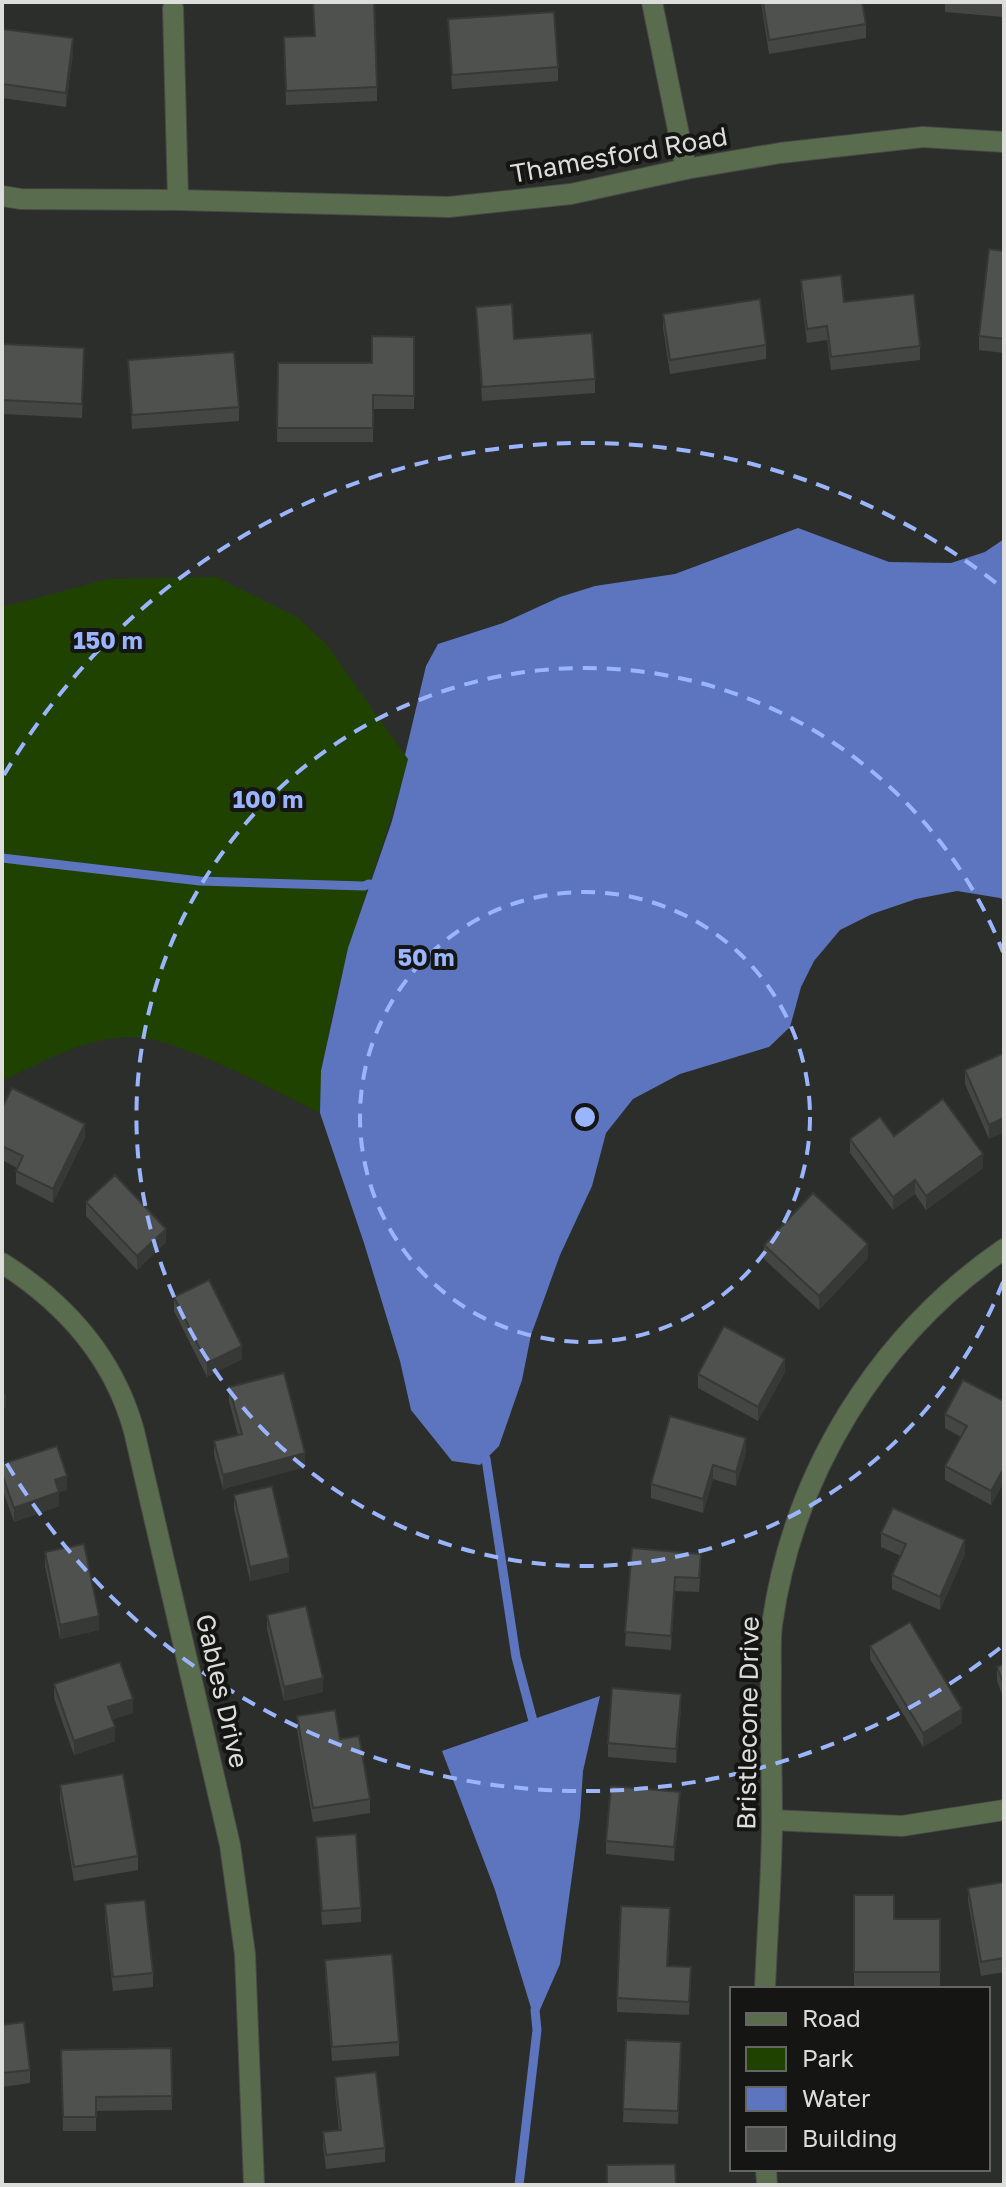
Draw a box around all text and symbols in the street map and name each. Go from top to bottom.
street label: Thamesford Road [508,120,730,189]
text: 150 m [73,625,143,654]
text: 100 m [233,784,303,813]
text: 50 m [397,942,455,971]
centre of rings [571,1103,599,1131]
street label: Gables Drive [190,1611,255,1771]
street label: Bristlecone Drive [730,1616,765,1830]
legend [730,1987,990,2171]
text: Road [802,2003,861,2032]
text: Park [802,2043,854,2072]
text: Water [802,2083,870,2112]
text: Building [802,2123,897,2152]

